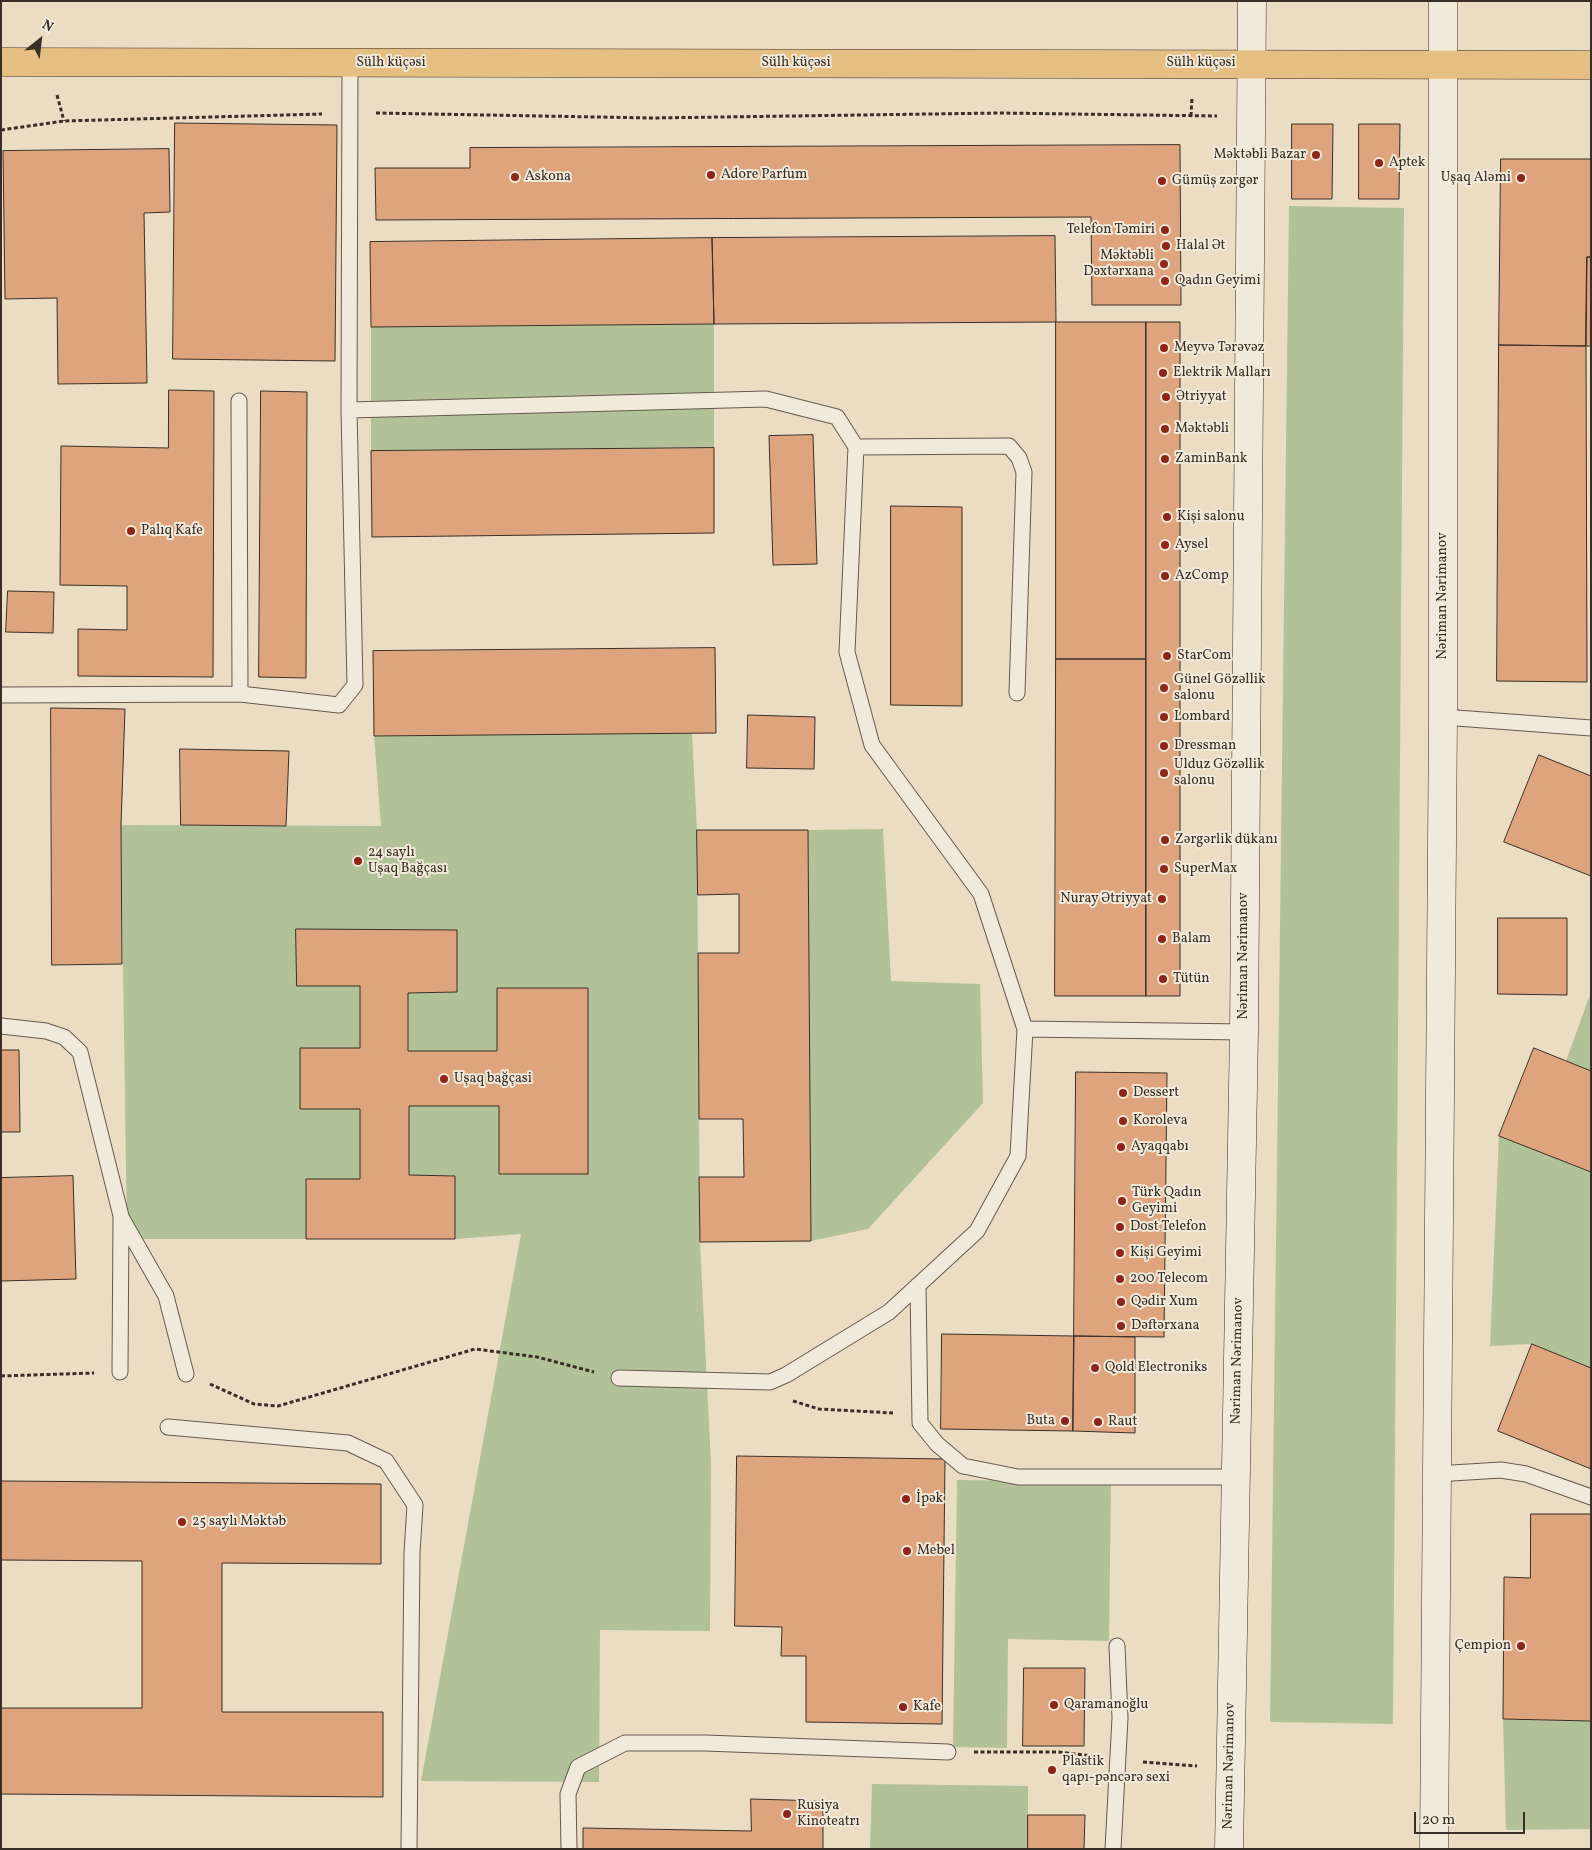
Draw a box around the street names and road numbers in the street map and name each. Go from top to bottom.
street label: Sülh küçəsi [356,55,426,71]
street label: Sülh küçəsi [761,55,831,71]
street label: Sülh küçəsi [1166,55,1236,71]
street label: Nəriman Nərimanov [1435,532,1451,660]
street label: Nəriman Nərimanov [1236,892,1252,1020]
street label: Nəriman Nərimanov [1228,1297,1248,1425]
street label: Nəriman Nərimanov [1220,1702,1240,1830]

